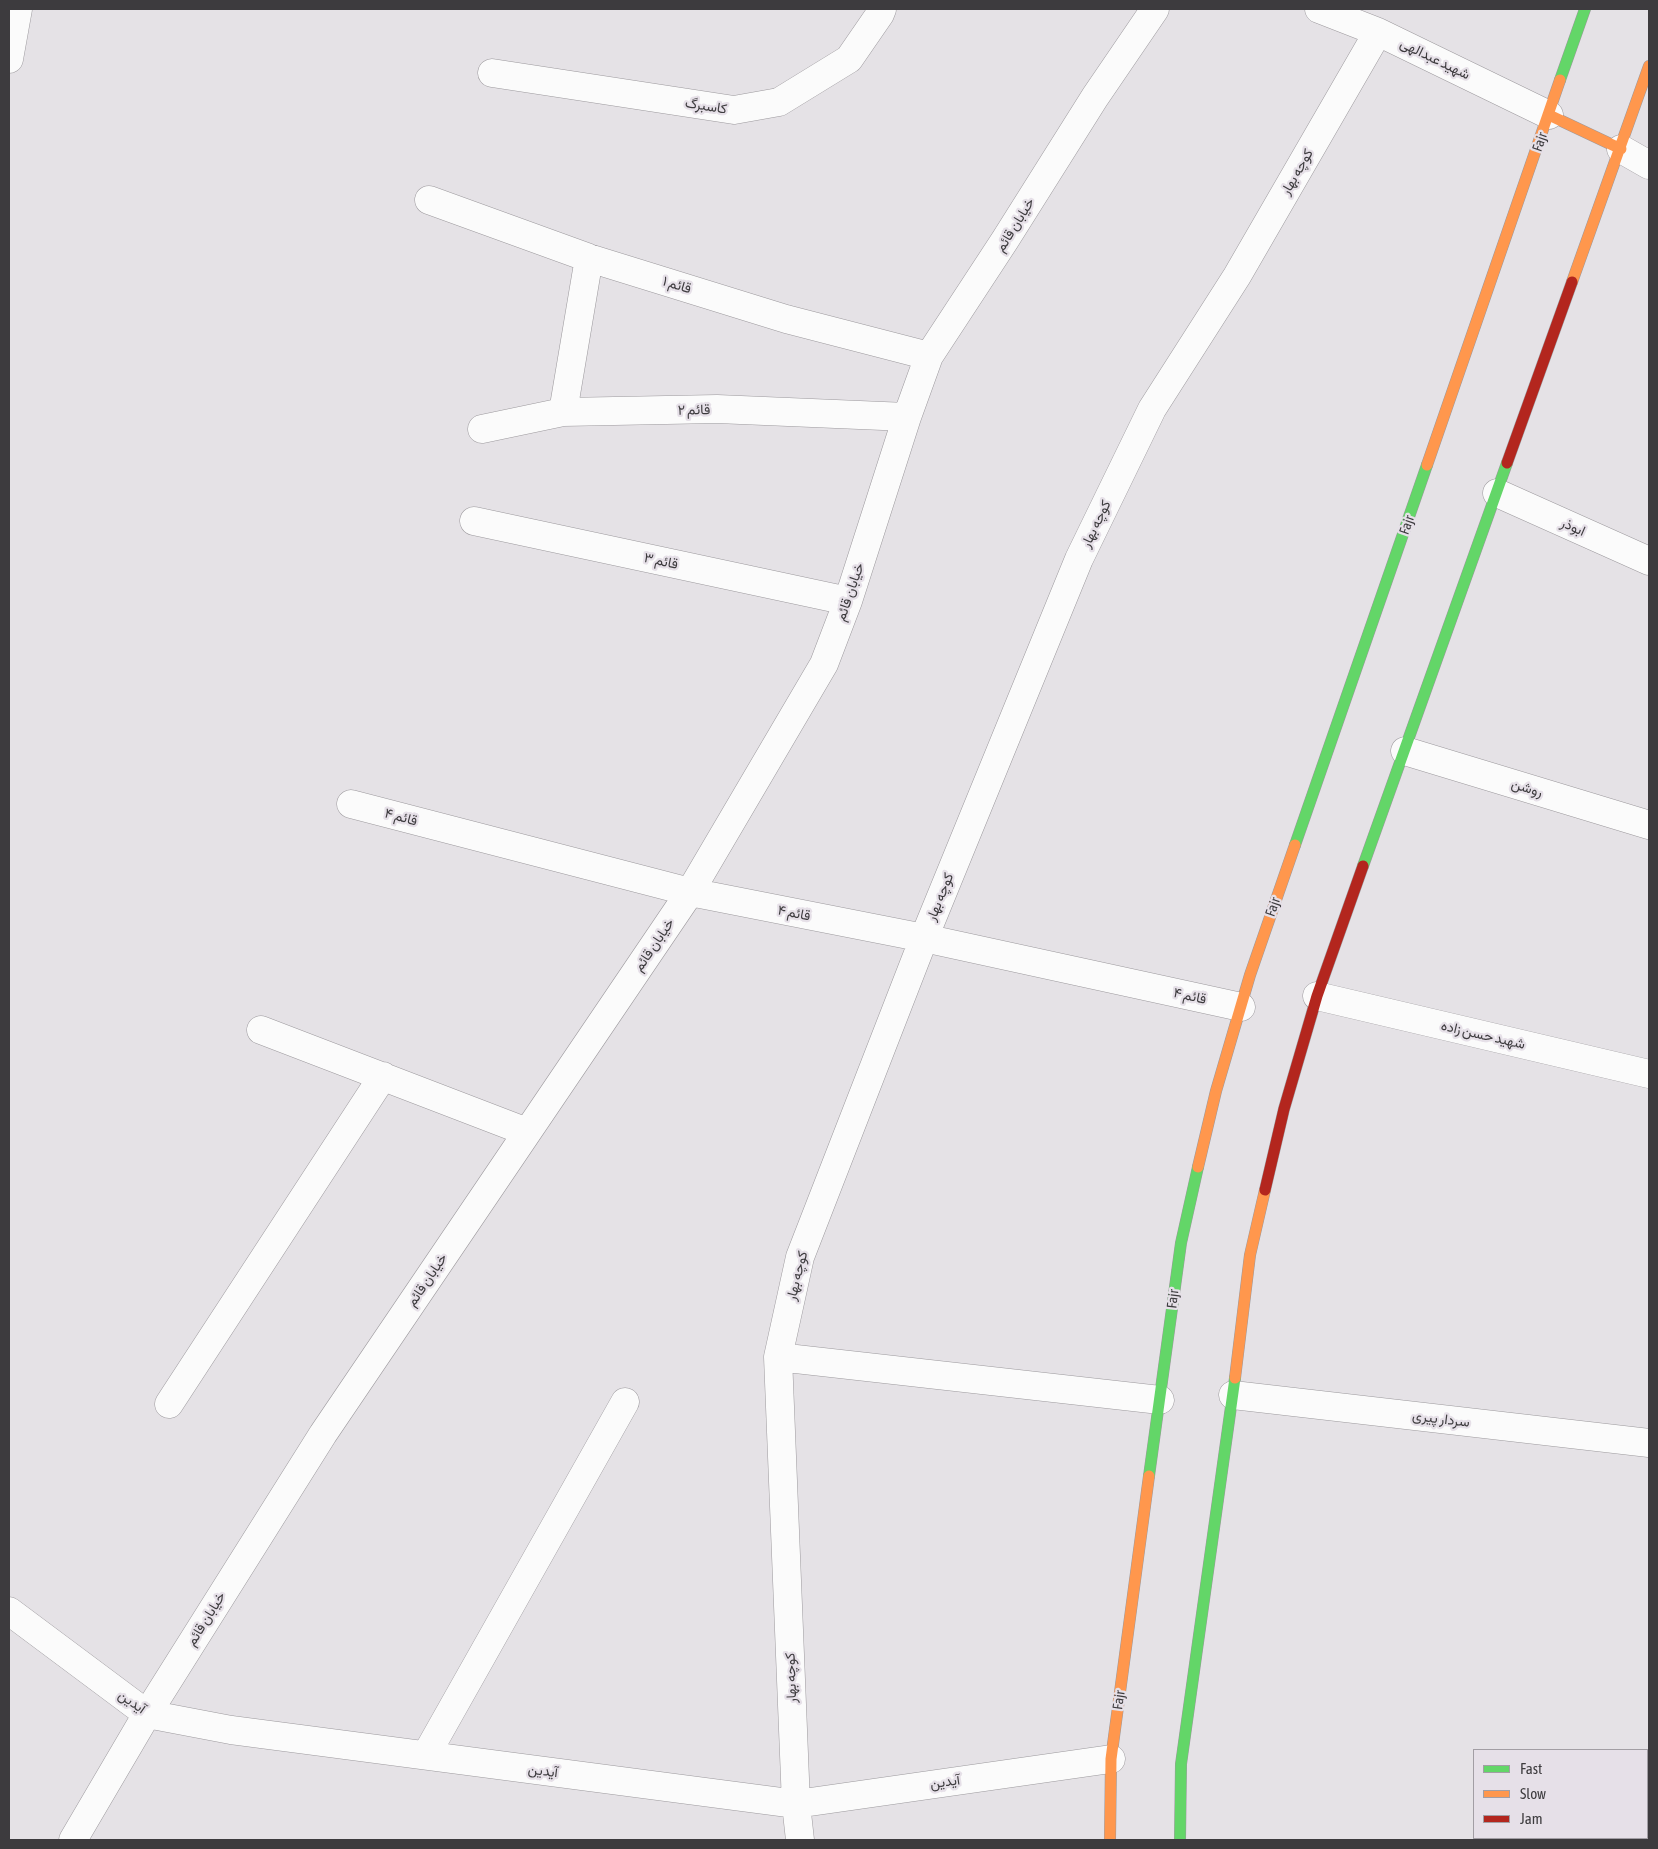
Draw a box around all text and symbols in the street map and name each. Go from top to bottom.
street label: شهید عبدالهی [1397,35,1473,83]
street label: کاسبرگ [684,94,728,118]
street label: Fajr [1529,130,1551,154]
street label: کوچه بهار [1277,146,1317,198]
street label: خیابان قائم [992,195,1038,255]
street label: قائم ۱ [661,273,693,297]
street label: قائم ۲ [678,401,710,419]
street label: کوچه بهار [1077,498,1115,550]
street label: Fajr [1396,513,1418,537]
street label: ابوذر [1558,514,1588,540]
street label: قائم ۳ [642,549,680,573]
street label: خیابان قائم [832,561,868,623]
street label: روشن [1509,775,1545,801]
street label: قائم ۴ [383,805,419,829]
street label: کوچه بهار [923,870,957,924]
street label: Fajr [1262,895,1284,919]
street label: قائم ۴ [776,902,812,924]
street label: خیابان قائم [630,915,678,975]
street label: قائم ۴ [1172,984,1208,1008]
street label: شهید حسن زاده [1439,1017,1527,1053]
street label: کوچه بهار [783,1249,811,1303]
street label: خیابان قائم [403,1250,451,1310]
street label: Fajr [1163,1288,1183,1310]
street label: سردار پیری [1411,1407,1471,1431]
street label: خیابان قائم [183,1589,229,1649]
street label: کوچه بهار [782,1652,800,1704]
street label: آیدین [115,1687,149,1717]
street label: Fajr [1109,1689,1129,1711]
legend [1473,1749,1648,1839]
text: Fast [1520,1760,1542,1777]
street label: آیدین [527,1761,559,1781]
street label: آیدین [929,1772,961,1792]
text: Slow [1520,1785,1546,1802]
text: Jam [1520,1810,1543,1827]

